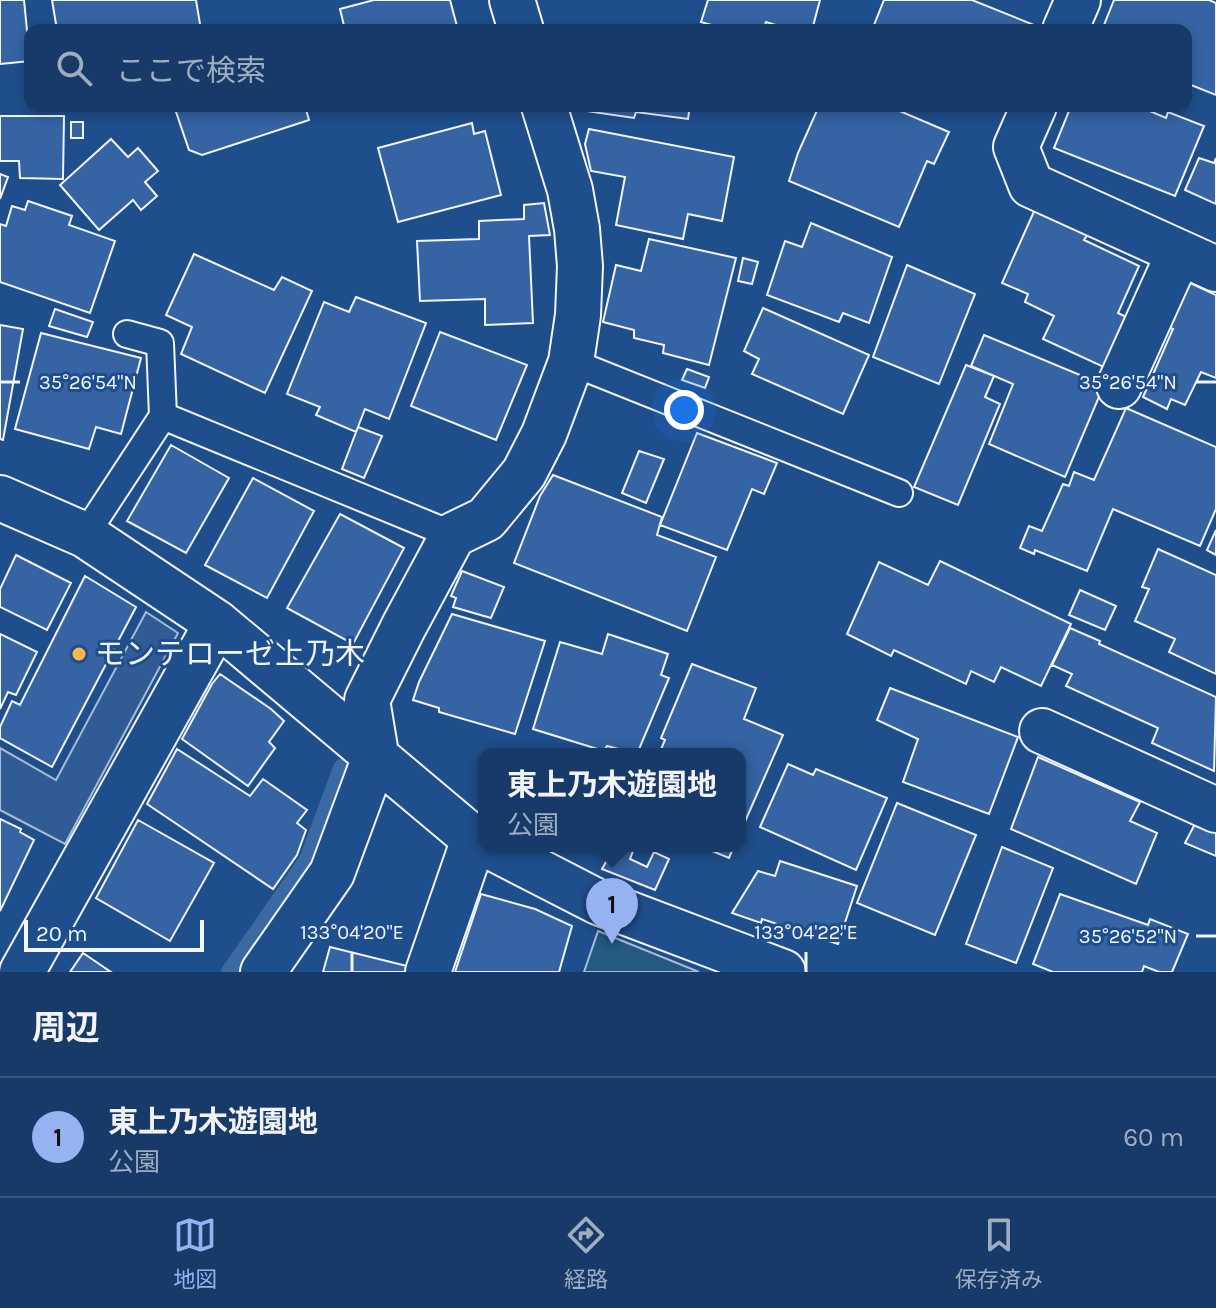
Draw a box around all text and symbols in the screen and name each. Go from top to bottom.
search box [24,24,1192,112]
icon: search [52,46,96,90]
text: ここで検索 [116,53,266,89]
text: 35°26'54"N [39,371,137,394]
text: 35°26'54"N [1079,371,1177,394]
your location [664,390,704,430]
place label: モンテローゼ上乃木 [95,636,365,672]
marker: モンテローゼ上乃木 [70,645,88,663]
popup [478,748,746,852]
text: 東上乃木遊園地 [507,767,717,803]
text: 公園 [507,810,559,841]
pin: 1 [586,878,638,944]
scale bar [24,916,204,952]
text: 20 m [36,921,88,947]
text: 133°04'20"E [300,921,404,944]
text: 133°04'22"E [754,921,858,944]
text: 35°26'52"N [1079,925,1177,948]
text: 周辺 [32,1008,100,1048]
text: 東上乃木遊園地 [108,1104,318,1140]
text: 1 [53,1122,63,1153]
text: 60 m [1123,1122,1184,1153]
text: 公園 [108,1147,160,1178]
tab: 地図 [173,1213,217,1293]
tab: 経路 [564,1213,608,1293]
tab: 保存済み [955,1213,1043,1293]

